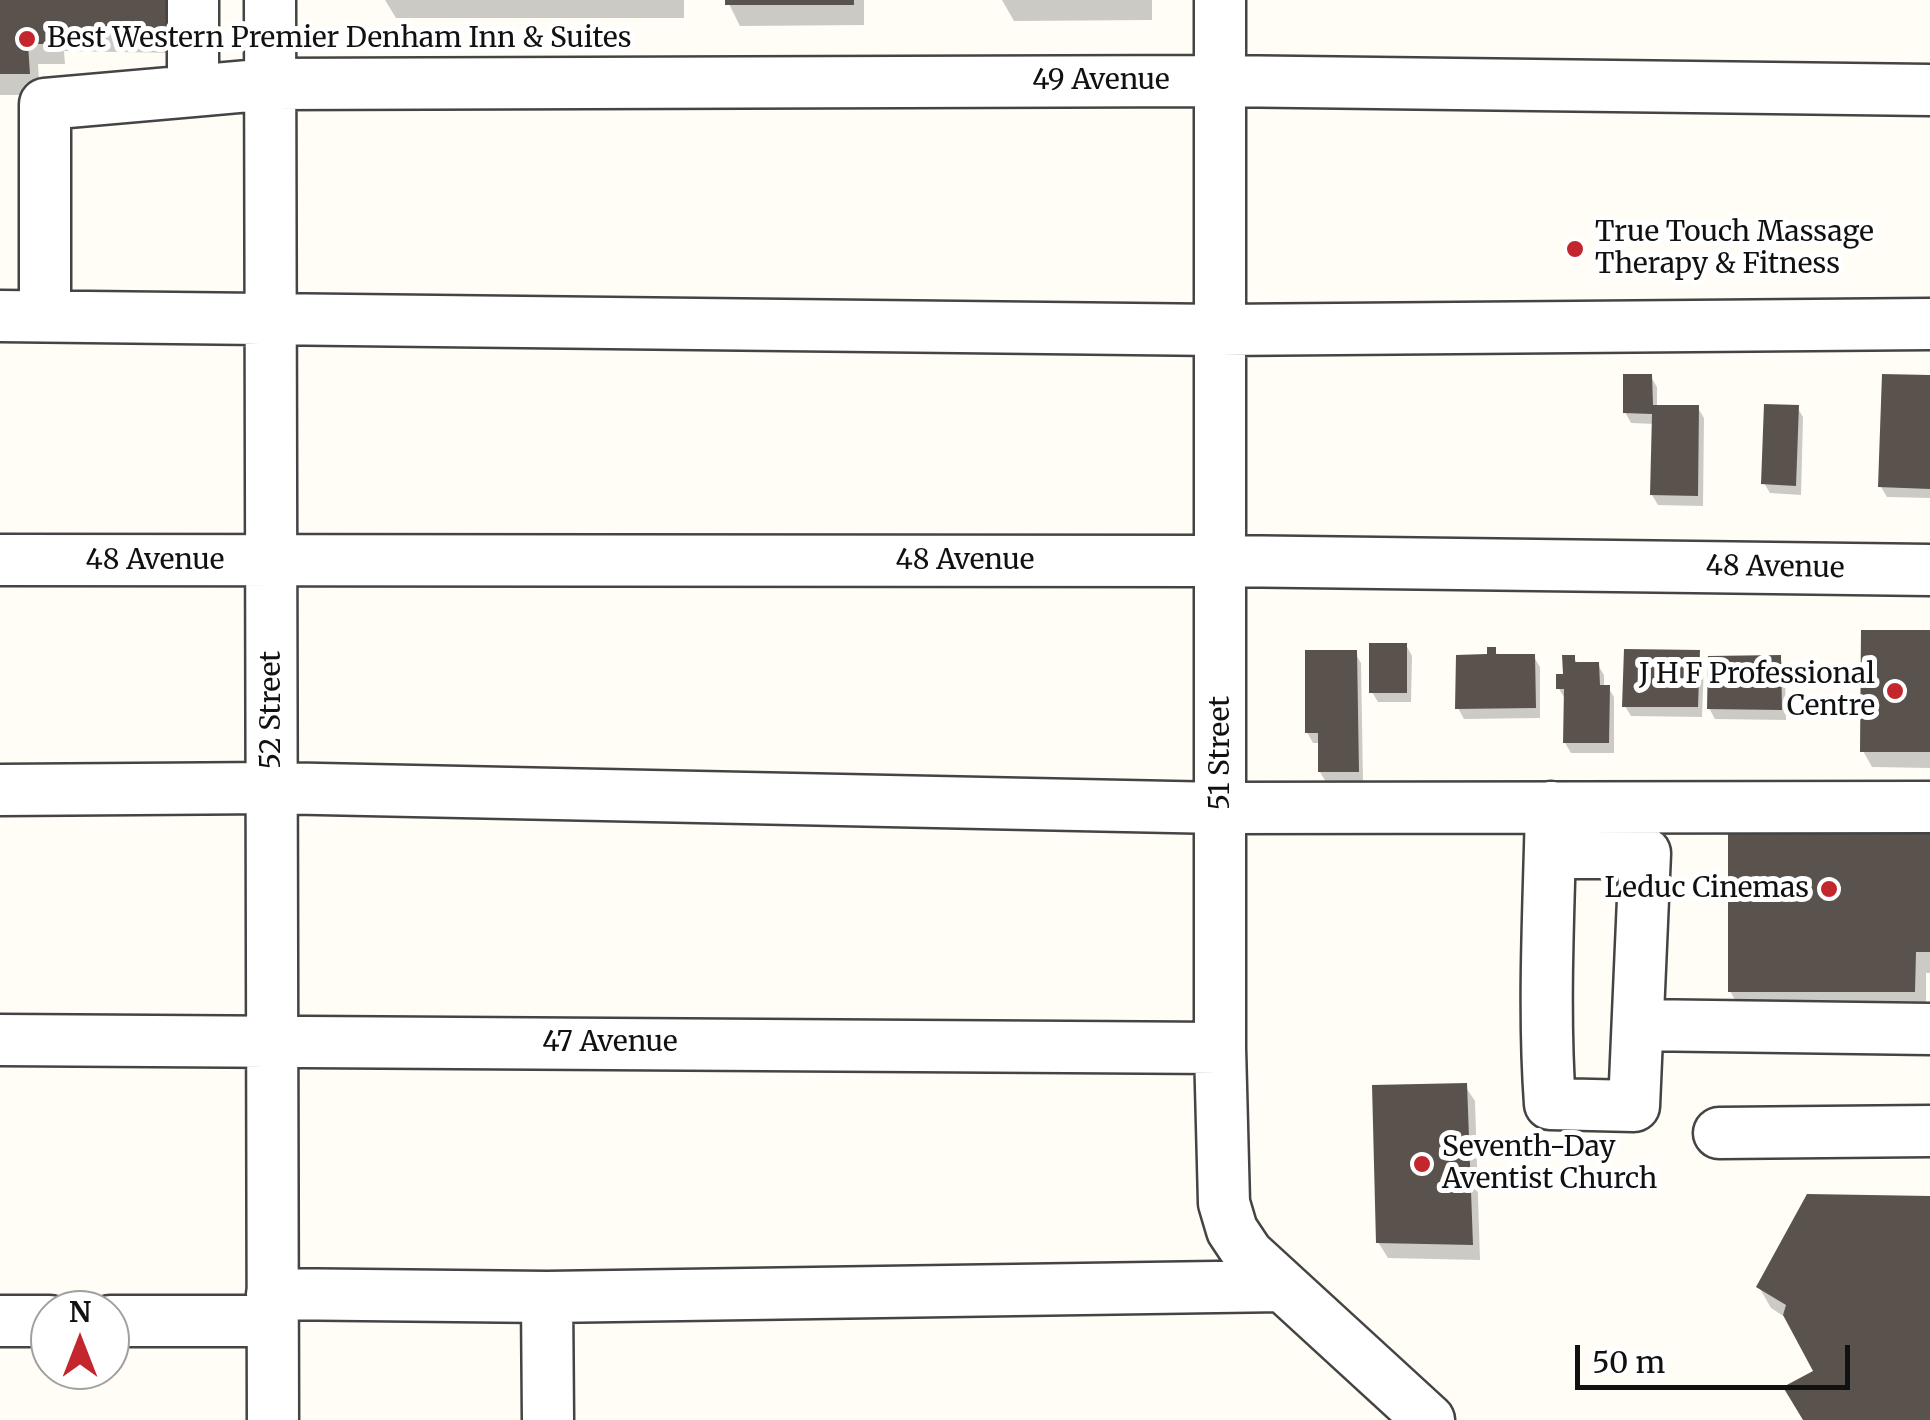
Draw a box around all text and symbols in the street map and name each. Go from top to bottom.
place label: Best Western Premier Denham Inn & Suites [47,22,631,56]
marker: Best Western Premier Denham Inn & Suites [16,28,38,50]
street label: 49 Avenue [1032,64,1170,98]
place label: True Touch Massage Therapy & Fitness [1595,216,1874,282]
marker: True Touch Massage Therapy & Fitness [1564,238,1586,260]
street label: 48 Avenue [86,544,224,578]
street label: 48 Avenue [896,544,1034,578]
street label: 48 Avenue [1705,550,1845,586]
street label: 52 Street [255,651,289,769]
place label: J H F Professional Centre [1639,658,1875,724]
marker: J H F Professional Centre [1884,680,1906,702]
street label: 51 Street [1204,696,1238,810]
place label: Leduc Cinemas [1605,872,1809,906]
marker: Leduc Cinemas [1818,878,1840,900]
street label: 47 Avenue [542,1026,678,1060]
place label: Seventh-Day Aventist Church [1442,1131,1657,1197]
marker: Seventh-Day Aventist Church [1411,1153,1433,1175]
north arrow [30,1290,130,1390]
text: N [69,1294,91,1330]
scale bar [1580,1325,1855,1387]
text: 50 m [1592,1343,1665,1381]

